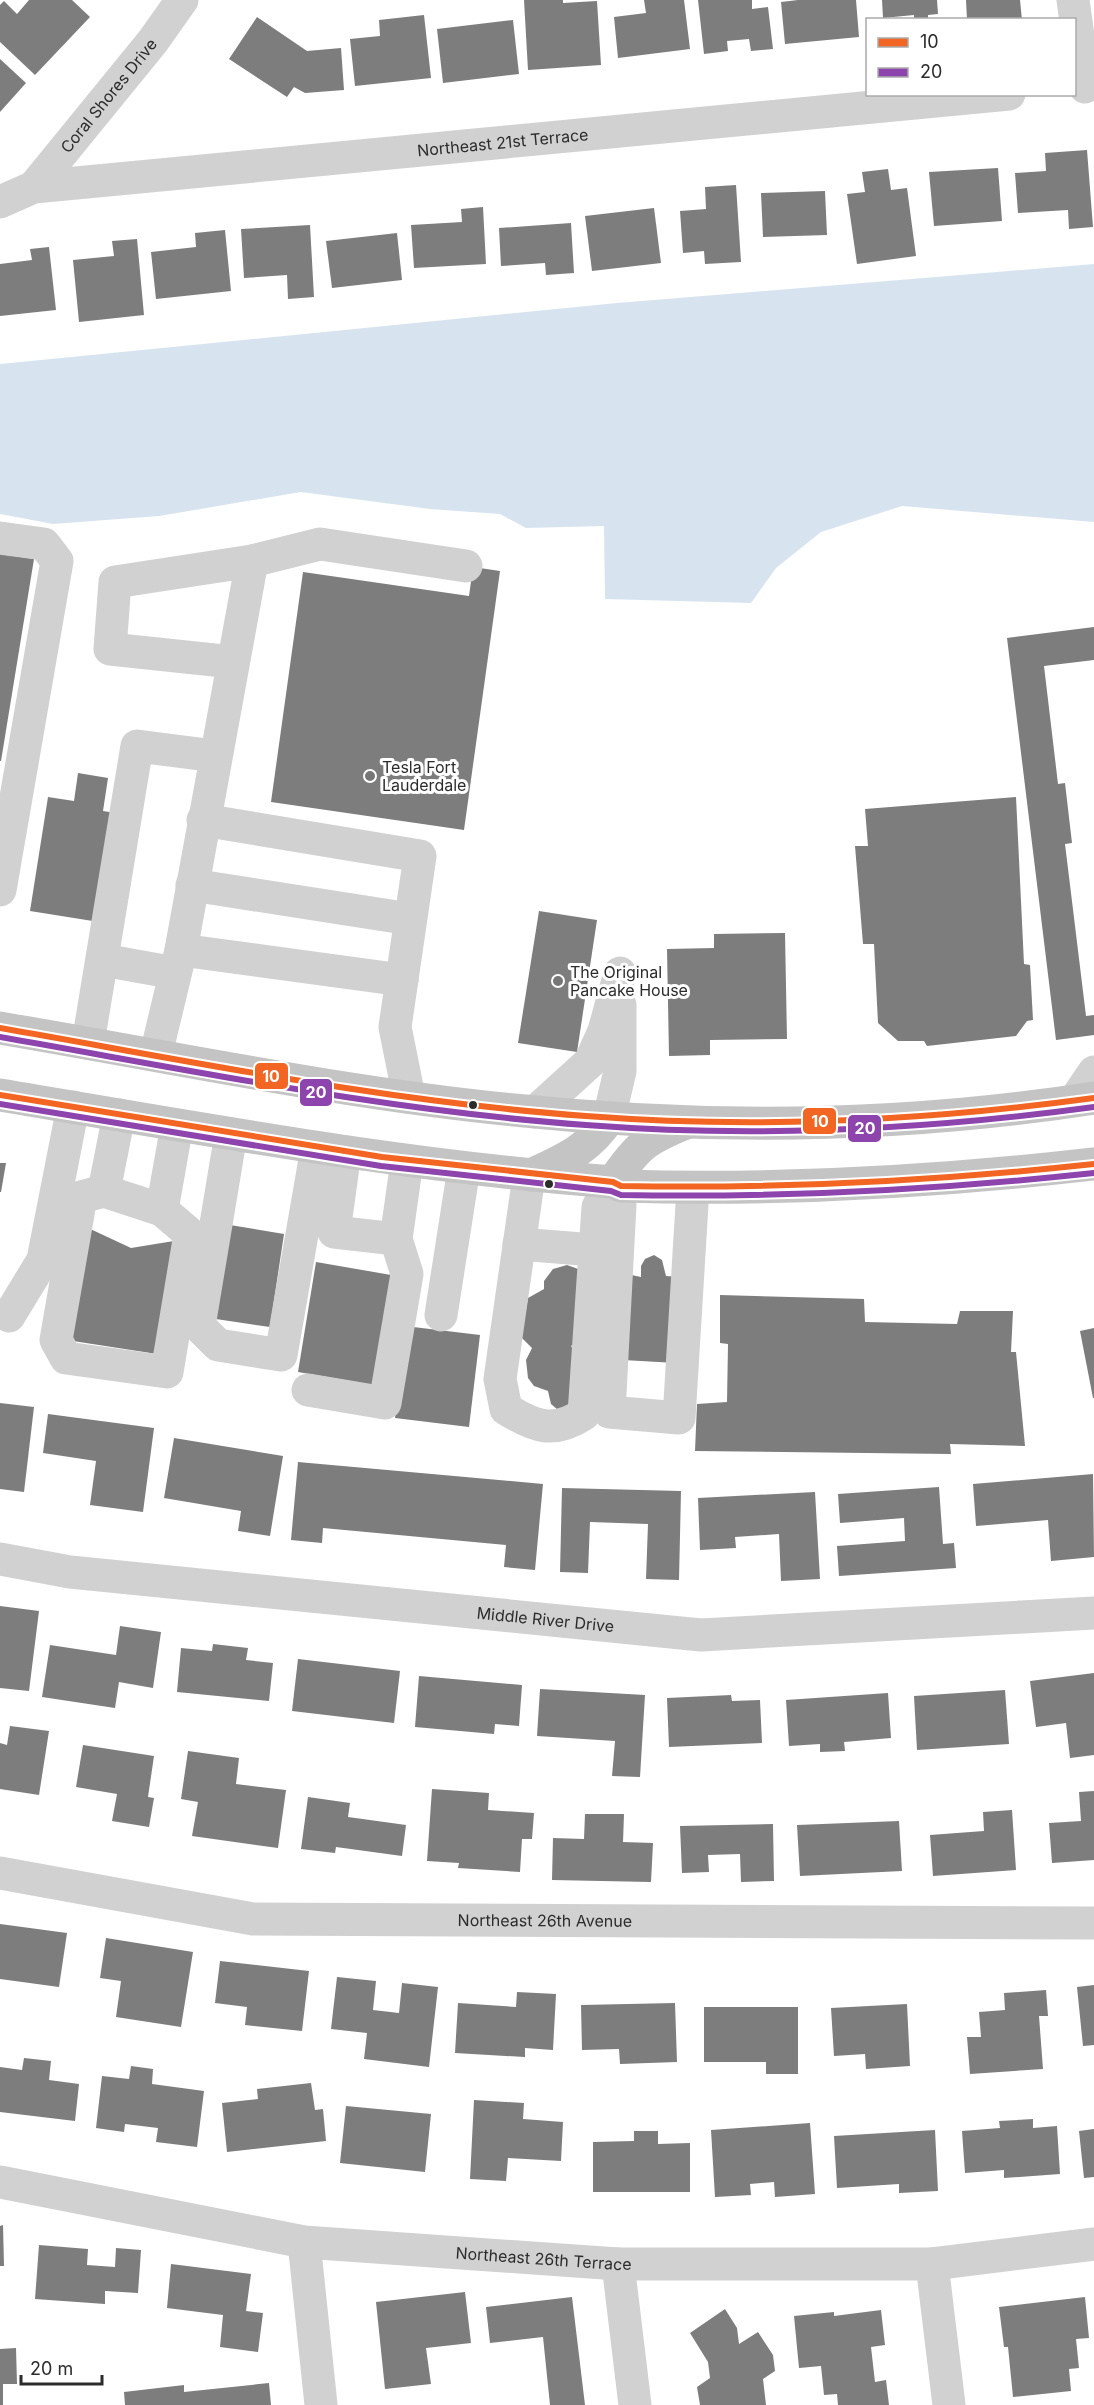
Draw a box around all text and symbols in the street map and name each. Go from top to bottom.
legend [866,18,1076,96]
text: 10 [920,31,939,52]
street label: Coral Shores Drive [56,34,161,157]
text: 20 [920,61,942,82]
street label: Northeast 21st Terrace [416,124,589,160]
place label: Tesla Fort Lauderdale [382,757,466,795]
marker: Tesla Fort Lauderdale [363,769,377,783]
place label: The Original Pancake House [570,962,688,1000]
marker: The Original Pancake House [551,974,565,988]
line badge: 10 [254,1062,289,1090]
text: 10 [262,1066,280,1086]
line badge: 20 [299,1078,333,1107]
text: 20 [306,1082,327,1102]
unlabelled marker [467,1099,479,1111]
line badge: 10 [802,1107,837,1135]
text: 10 [811,1111,829,1131]
line badge: 20 [847,1114,882,1143]
text: 20 [855,1118,876,1138]
unlabelled marker [543,1178,555,1190]
street label: Middle River Drive [476,1603,615,1636]
street label: Northeast 26th Avenue [458,1910,632,1931]
street label: Northeast 26th Terrace [455,2243,632,2274]
scale bar [21,2348,102,2386]
text: 20 m [30,2358,73,2379]

